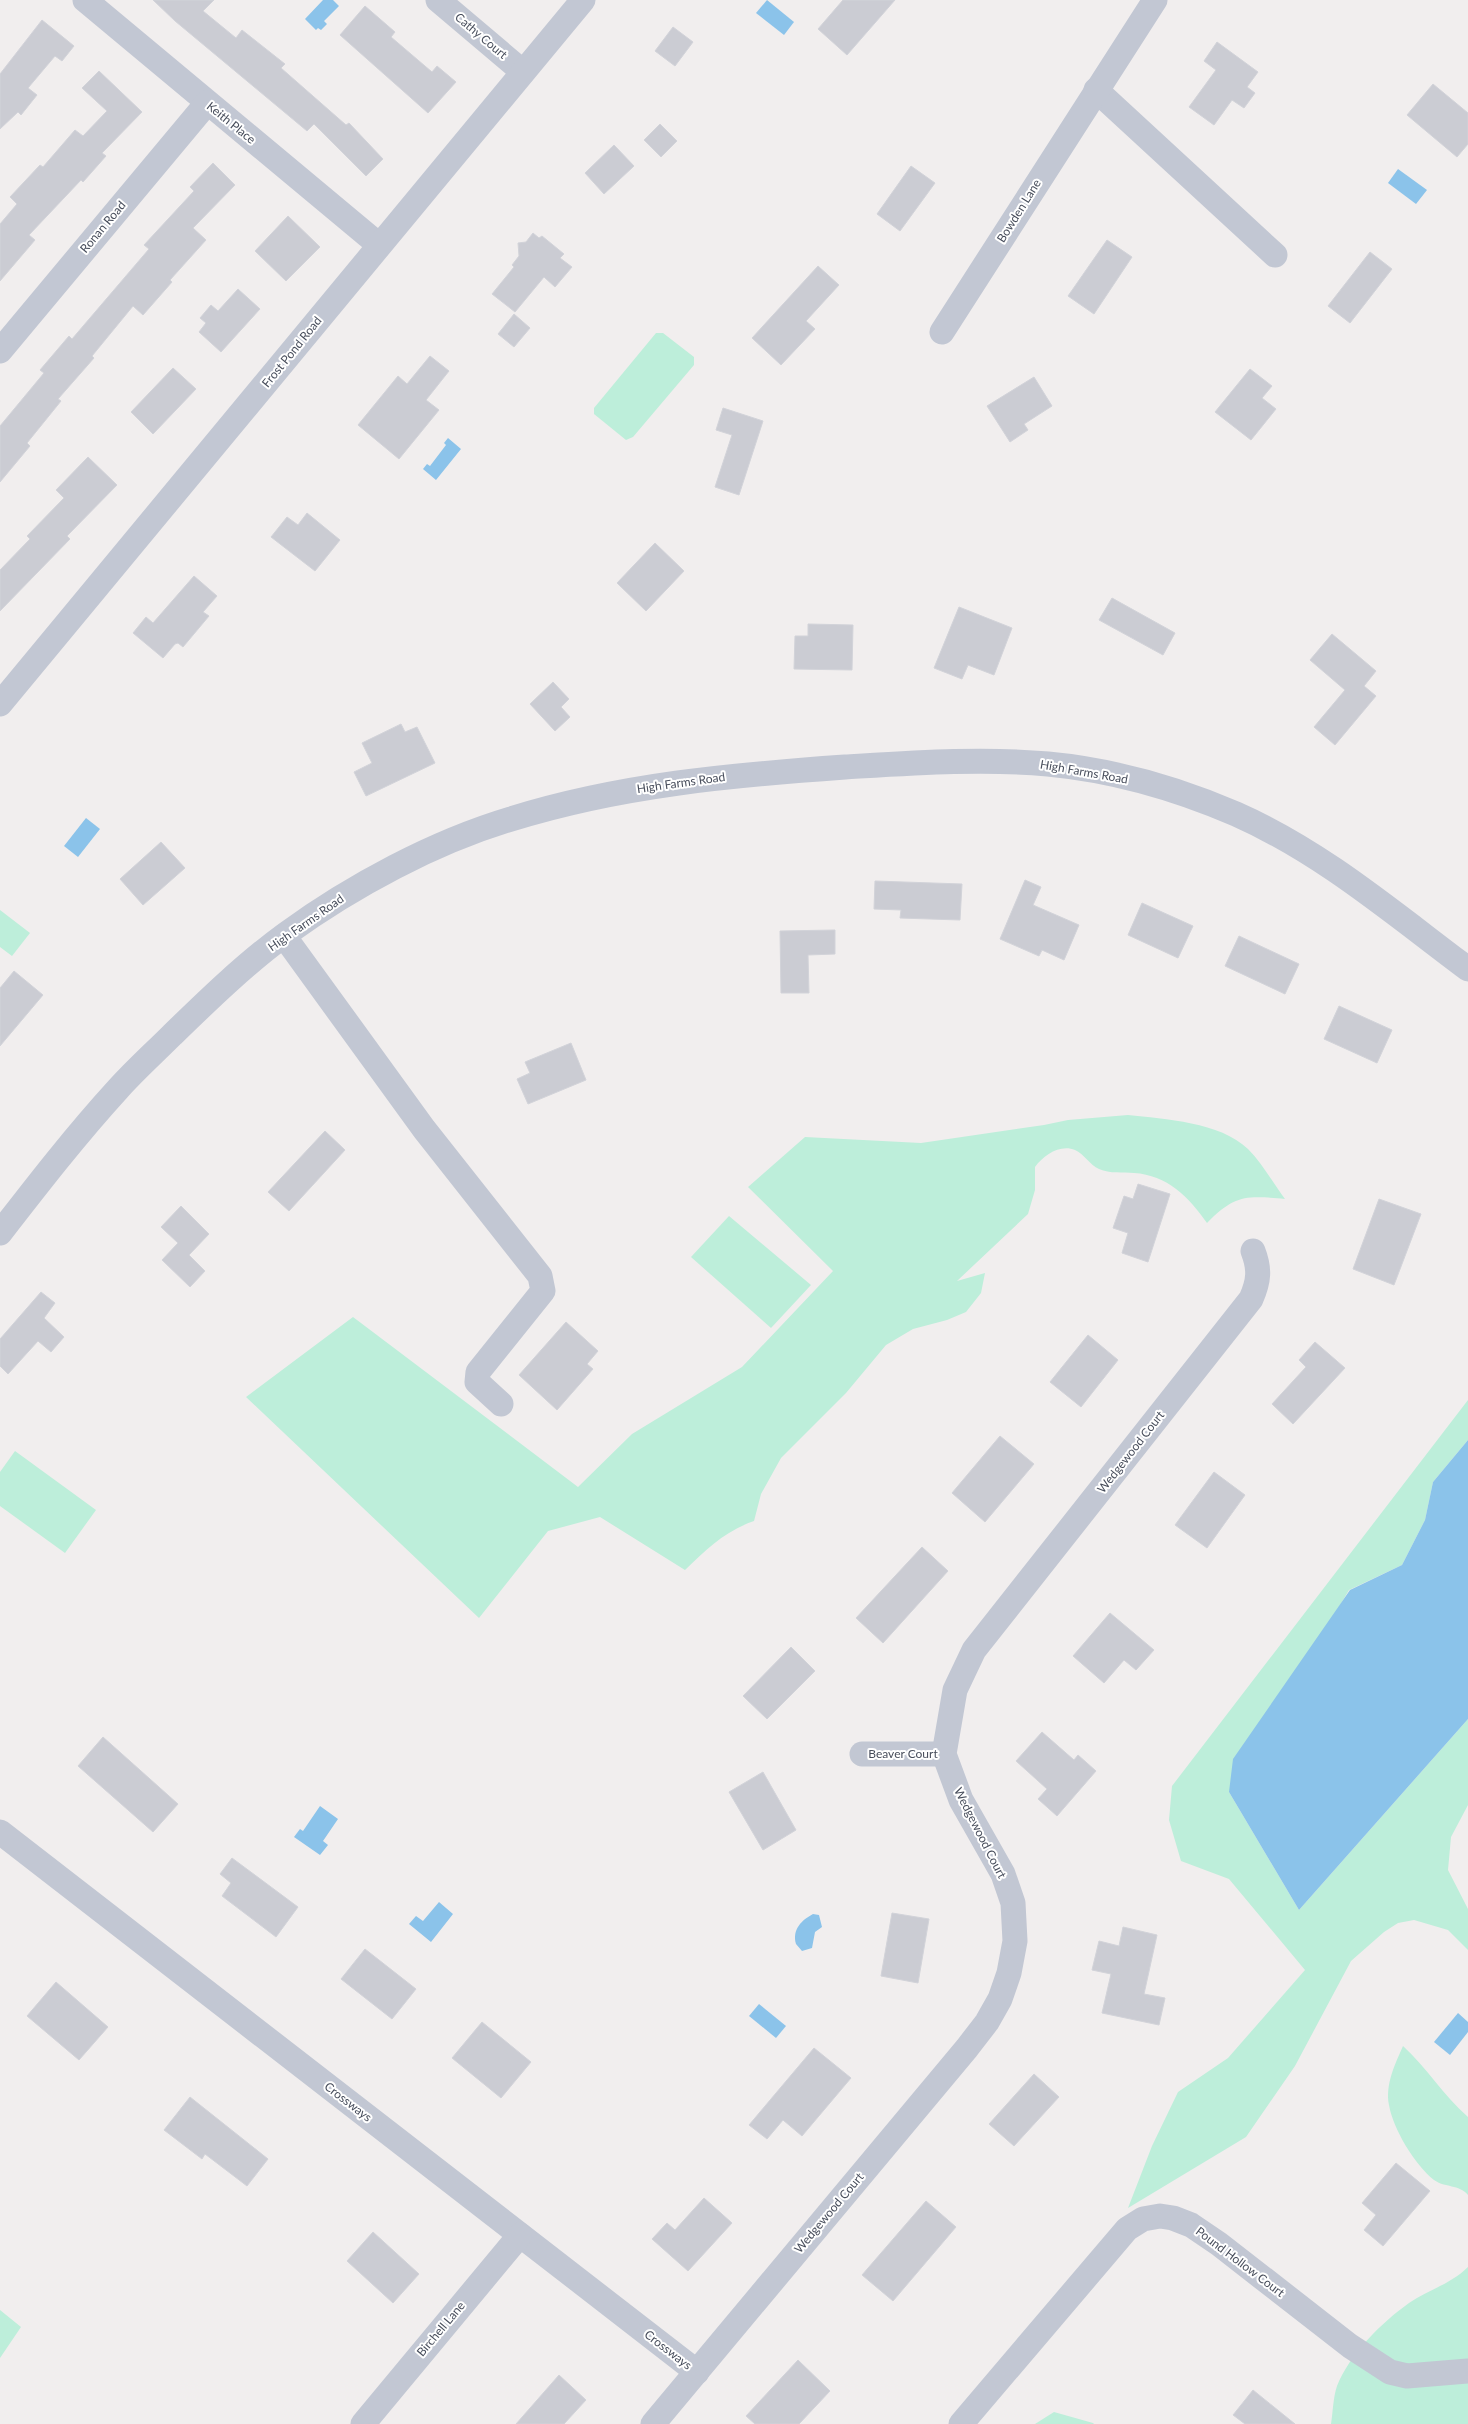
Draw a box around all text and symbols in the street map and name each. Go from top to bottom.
street label: Cathy Court [452,9,511,62]
street label: Keith Place [204,98,259,147]
street label: Bowden Lane [993,176,1044,245]
street label: Ronan Road [77,198,129,256]
street label: Frost Pond Road [259,313,325,390]
street label: High Farms Road [1039,756,1129,787]
street label: High Farms Road [636,769,726,796]
street label: High Farms Road [265,891,346,954]
street label: Wedgewood Court [1094,1407,1168,1496]
street label: Beaver Court [868,1746,938,1761]
street label: Wedgewood Court [951,1785,1010,1881]
street label: Crossways [322,2079,375,2125]
street label: Wedgewood Court [791,2169,867,2256]
street label: Pound Hollow Court [1193,2223,1288,2300]
street label: Birchell Lane [413,2298,468,2359]
street label: Crossways [642,2327,695,2373]

